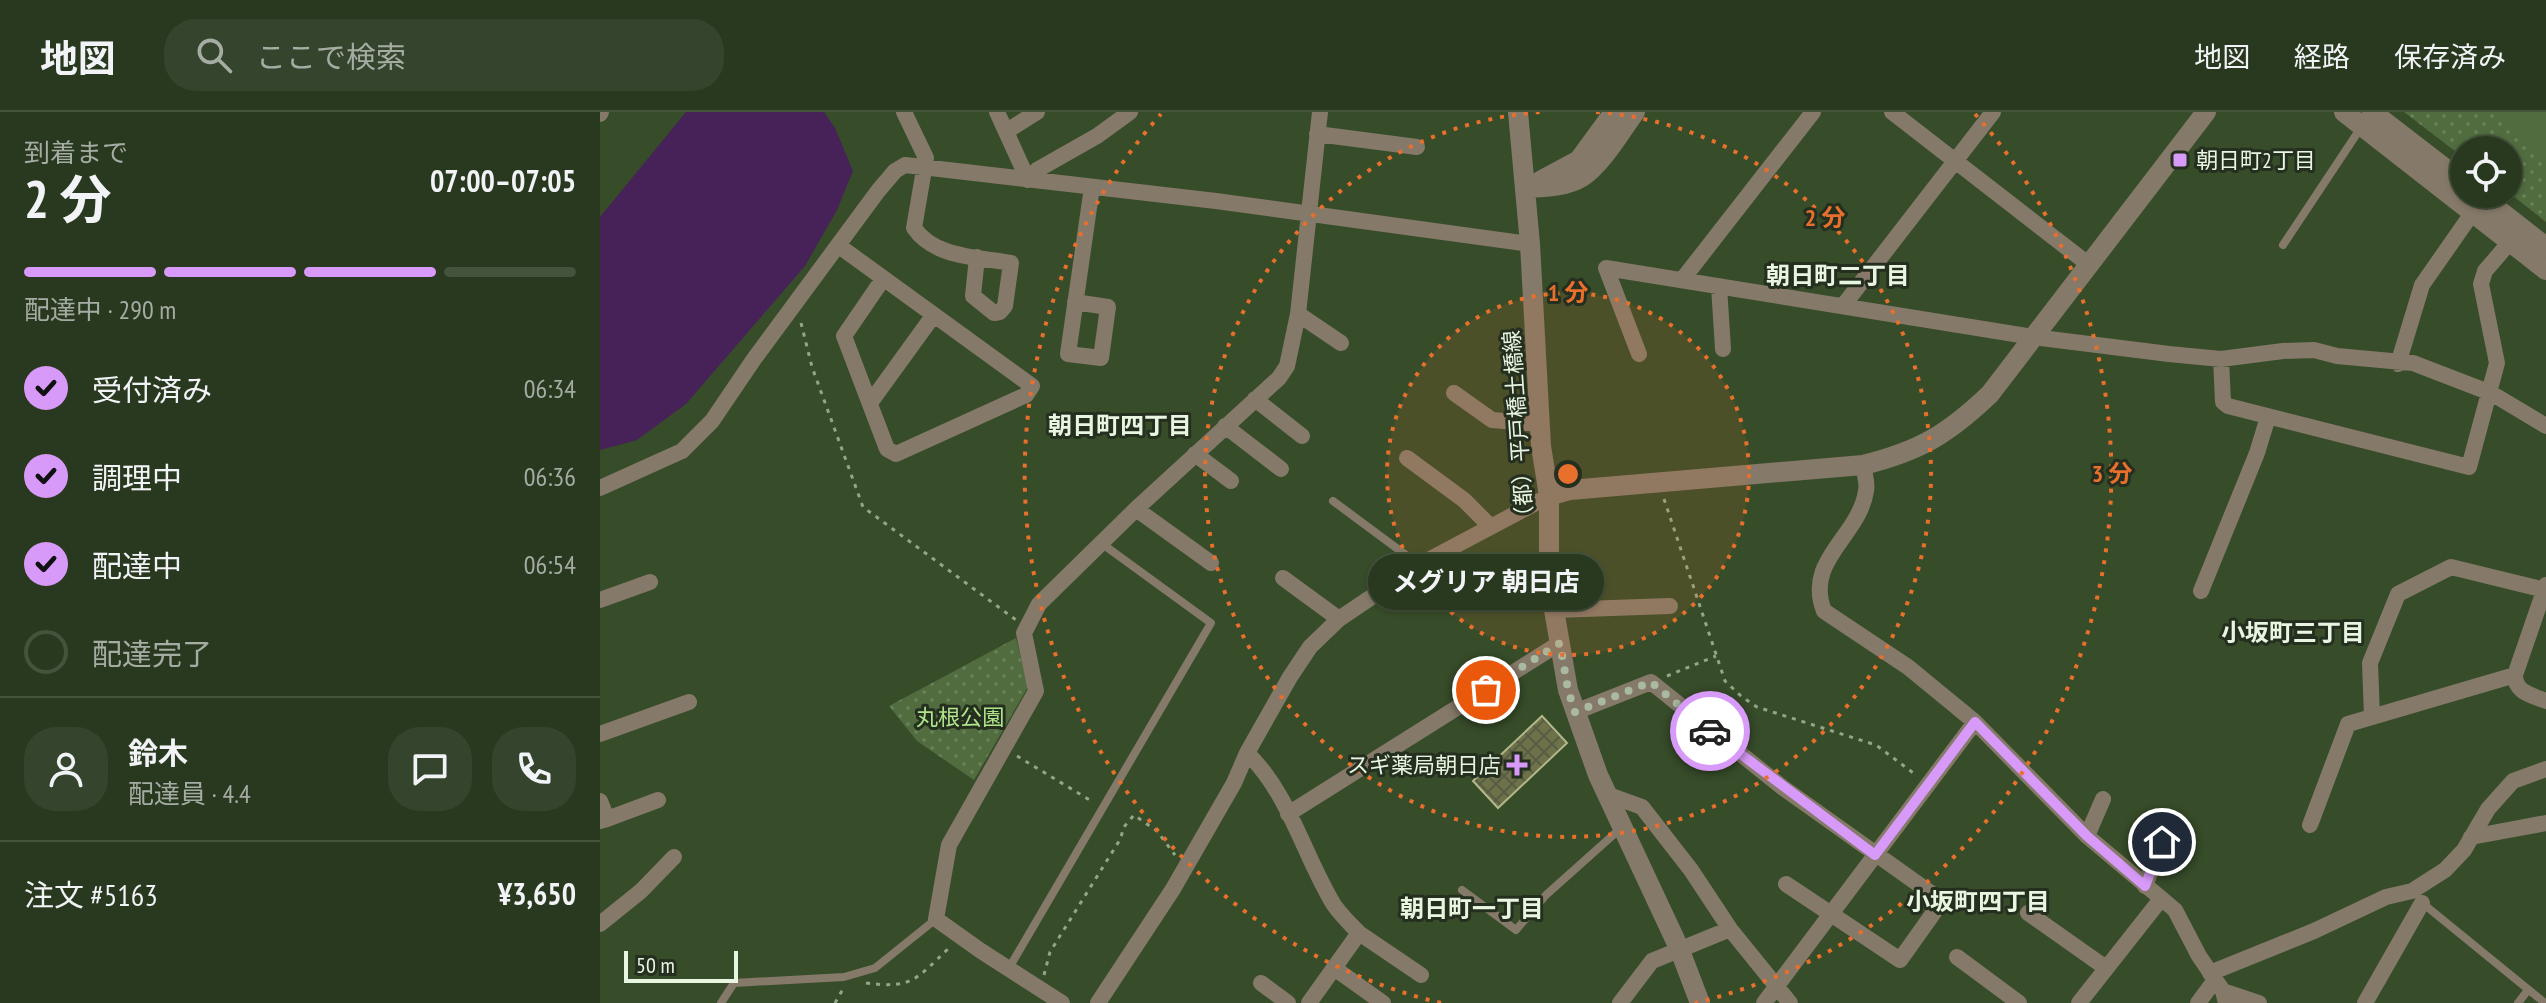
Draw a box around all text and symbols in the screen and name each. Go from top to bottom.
search box [164,19,724,91]
text: 地図 [40,33,116,82]
icon: search [192,33,236,77]
text: ここで検索 [256,37,406,76]
text: 地図 [2194,38,2250,75]
text: 経路 [2294,38,2350,75]
text: 保存済み [2394,38,2506,75]
text: 到着まで [24,136,128,169]
map controls [2450,136,2522,208]
button: locate [2450,136,2522,208]
place label: 朝日町2丁目 [2196,146,2316,174]
marker: 朝日町2丁目 [2171,151,2189,169]
text: 07:00–07:05 [430,161,576,200]
text: 2 分 [24,165,112,232]
text: 2 分 [1805,202,1845,233]
district label: 朝日町二丁目 [1766,260,1910,291]
text: 1 分 [1548,277,1588,308]
text: 配達中 · 290 m [24,293,176,326]
street label: （都）平戸橋土橋線 [1497,329,1539,529]
icon: check [24,366,68,410]
text: 受付済み [92,370,212,409]
text: 06:34 [524,372,576,405]
district label: 朝日町四丁目 [1048,410,1192,441]
icon: check [24,454,68,498]
text: 調理中 [92,458,182,497]
text: 3 分 [2092,458,2132,489]
text: 06:36 [524,460,576,493]
centre of rings [1554,460,1582,488]
icon: check [24,542,68,586]
text: 配達中 [92,546,182,585]
text: 06:54 [524,548,576,581]
callout: メグリア 朝日店 [1368,554,1604,610]
text: メグリア 朝日店 [1392,565,1580,598]
district label: 小坂町三丁目 [2221,617,2365,648]
text: 配達完了 [92,634,212,673]
pin [1452,656,1520,724]
icon: bag [1464,668,1508,712]
courier [1670,691,1750,771]
park label: 丸根公園 [916,703,1004,731]
icon: car [1688,709,1732,753]
button: person [24,727,108,811]
button: chat [388,727,472,811]
button: phone [492,727,576,811]
text: 鈴木 [128,733,188,772]
place label: スギ薬局朝日店 [1347,751,1501,779]
marker: スギ薬局朝日店 [1508,756,1526,774]
text: 配達員 · 4.4 [128,777,251,810]
pin [2128,808,2196,876]
icon: home [2140,820,2184,864]
text: ¥3,650 [498,874,576,913]
text: 注文 #5163 [24,875,158,914]
district label: 小坂町四丁目 [1906,886,2050,917]
district label: 朝日町一丁目 [1400,893,1544,924]
scale bar [624,947,738,983]
text: 50 m [636,951,675,979]

